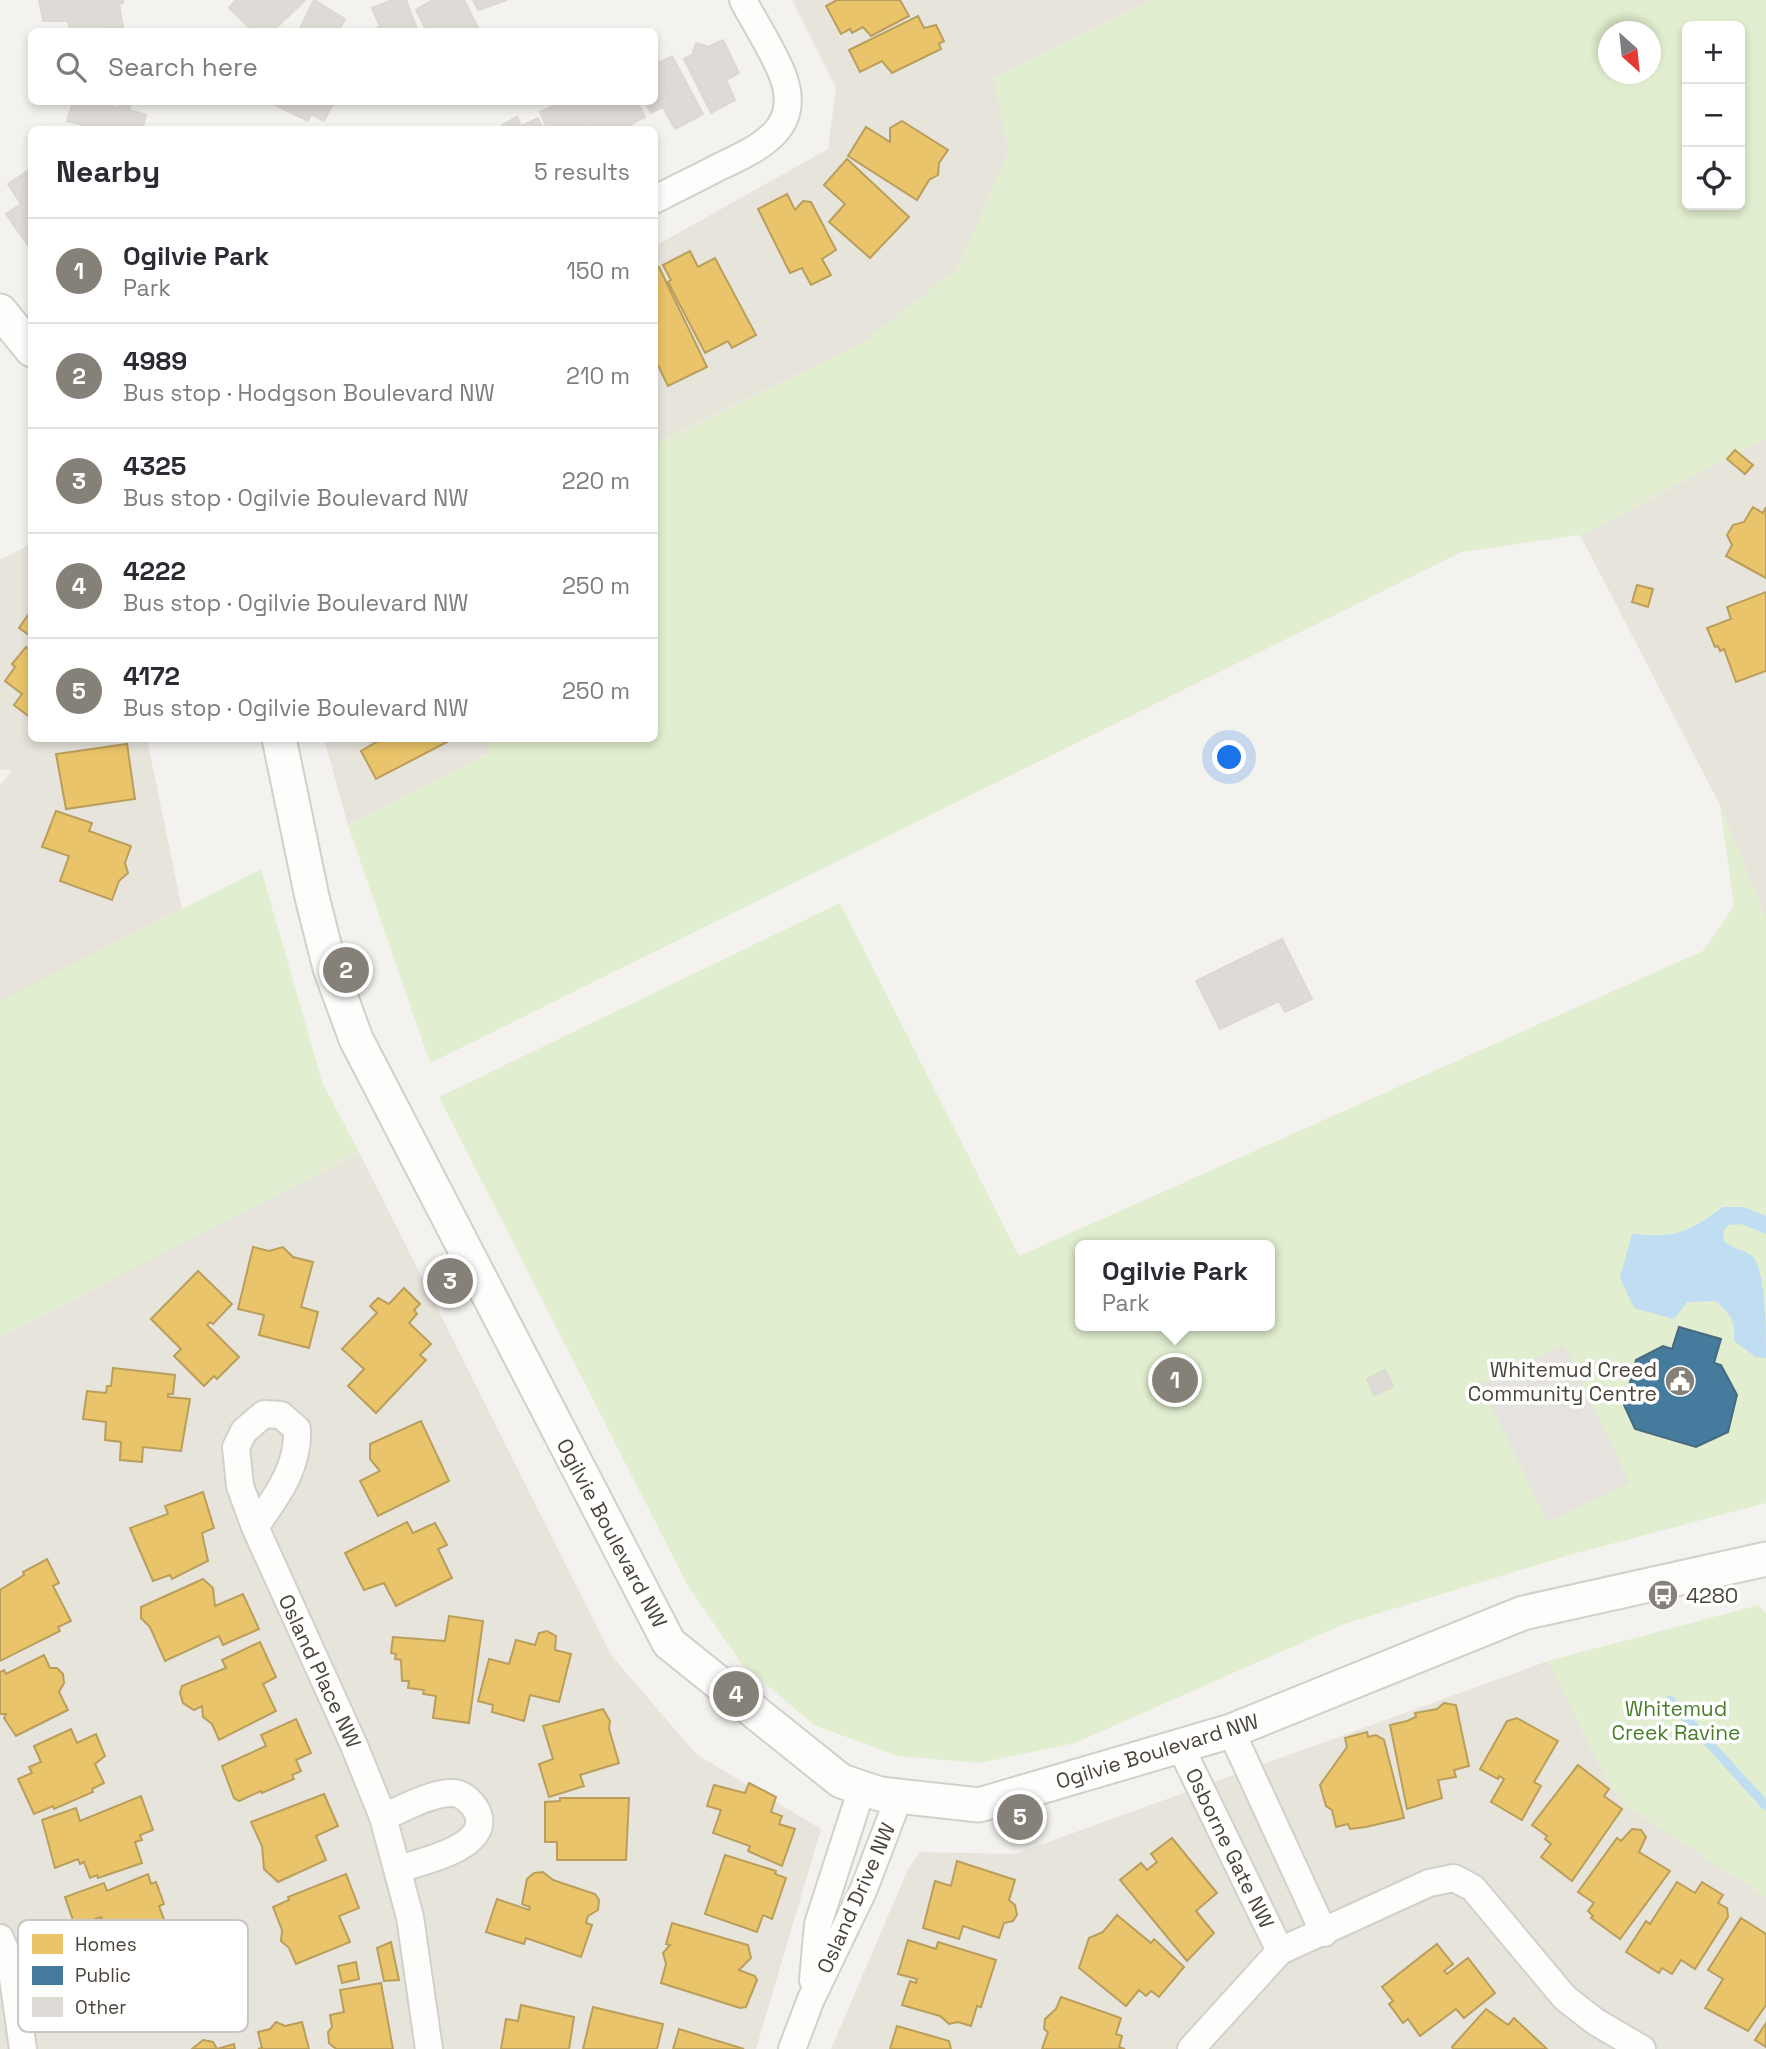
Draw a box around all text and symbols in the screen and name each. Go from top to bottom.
north arrow [1598,21,1661,84]
map controls [1682,21,1745,210]
button: + [1682,21,1745,84]
search box [28,28,658,105]
icon: search [52,48,90,86]
text: Search here [108,50,258,84]
button: − [1682,84,1745,147]
button: locate [1682,147,1745,210]
text: Nearby [56,152,160,191]
text: 5 results [534,157,630,187]
text: Ogilvie Park [123,239,269,273]
text: 1 [74,256,84,286]
text: 150 m [566,256,630,286]
text: Park [123,273,171,303]
text: 4989 [123,344,187,378]
text: 2 [72,361,86,391]
text: 210 m [566,361,630,391]
text: Bus stop · Hodgson Boulevard NW [123,378,495,408]
text: 4325 [123,449,186,483]
text: 3 [72,466,86,496]
text: 220 m [562,466,630,496]
text: Bus stop · Ogilvie Boulevard NW [123,483,468,513]
text: 4222 [123,554,186,588]
text: 4 [72,571,86,601]
text: 250 m [562,571,630,601]
text: Bus stop · Ogilvie Boulevard NW [123,588,468,618]
text: 4172 [123,659,180,693]
text: 5 [72,676,86,706]
text: 250 m [562,676,630,706]
text: Bus stop · Ogilvie Boulevard NW [123,693,468,723]
your location [1212,740,1246,774]
pin: 2 [323,944,369,996]
popup [1075,1240,1275,1331]
text: Ogilvie Park [1102,1254,1248,1288]
pin: 3 [427,1255,473,1307]
text: Park [1102,1288,1150,1318]
pin: 1 [1152,1354,1198,1406]
place label: Whitemud Creed Community Centre [1468,1356,1657,1407]
public building icon: Whitemud Creed Community Centre [1663,1364,1697,1398]
street label: Ogilvie Boulevard NW [551,1434,673,1632]
bus stop icon: 4280 [1646,1578,1680,1612]
place label: 4280 [1686,1582,1738,1609]
street label: Osland Place NW [273,1590,367,1752]
pin: 4 [713,1668,759,1720]
park label: Whitemud Creek Ravine [1611,1695,1741,1746]
street label: Ogilvie Boulevard NW [1052,1707,1262,1795]
street label: Osborne Gate NW [1180,1763,1280,1933]
pin: 5 [997,1791,1043,1843]
street label: Osland Drive NW [811,1818,901,1978]
legend [18,1920,248,2032]
text: Homes [75,1932,137,1957]
text: Public [75,1963,131,1988]
text: Other [75,1995,127,2020]

